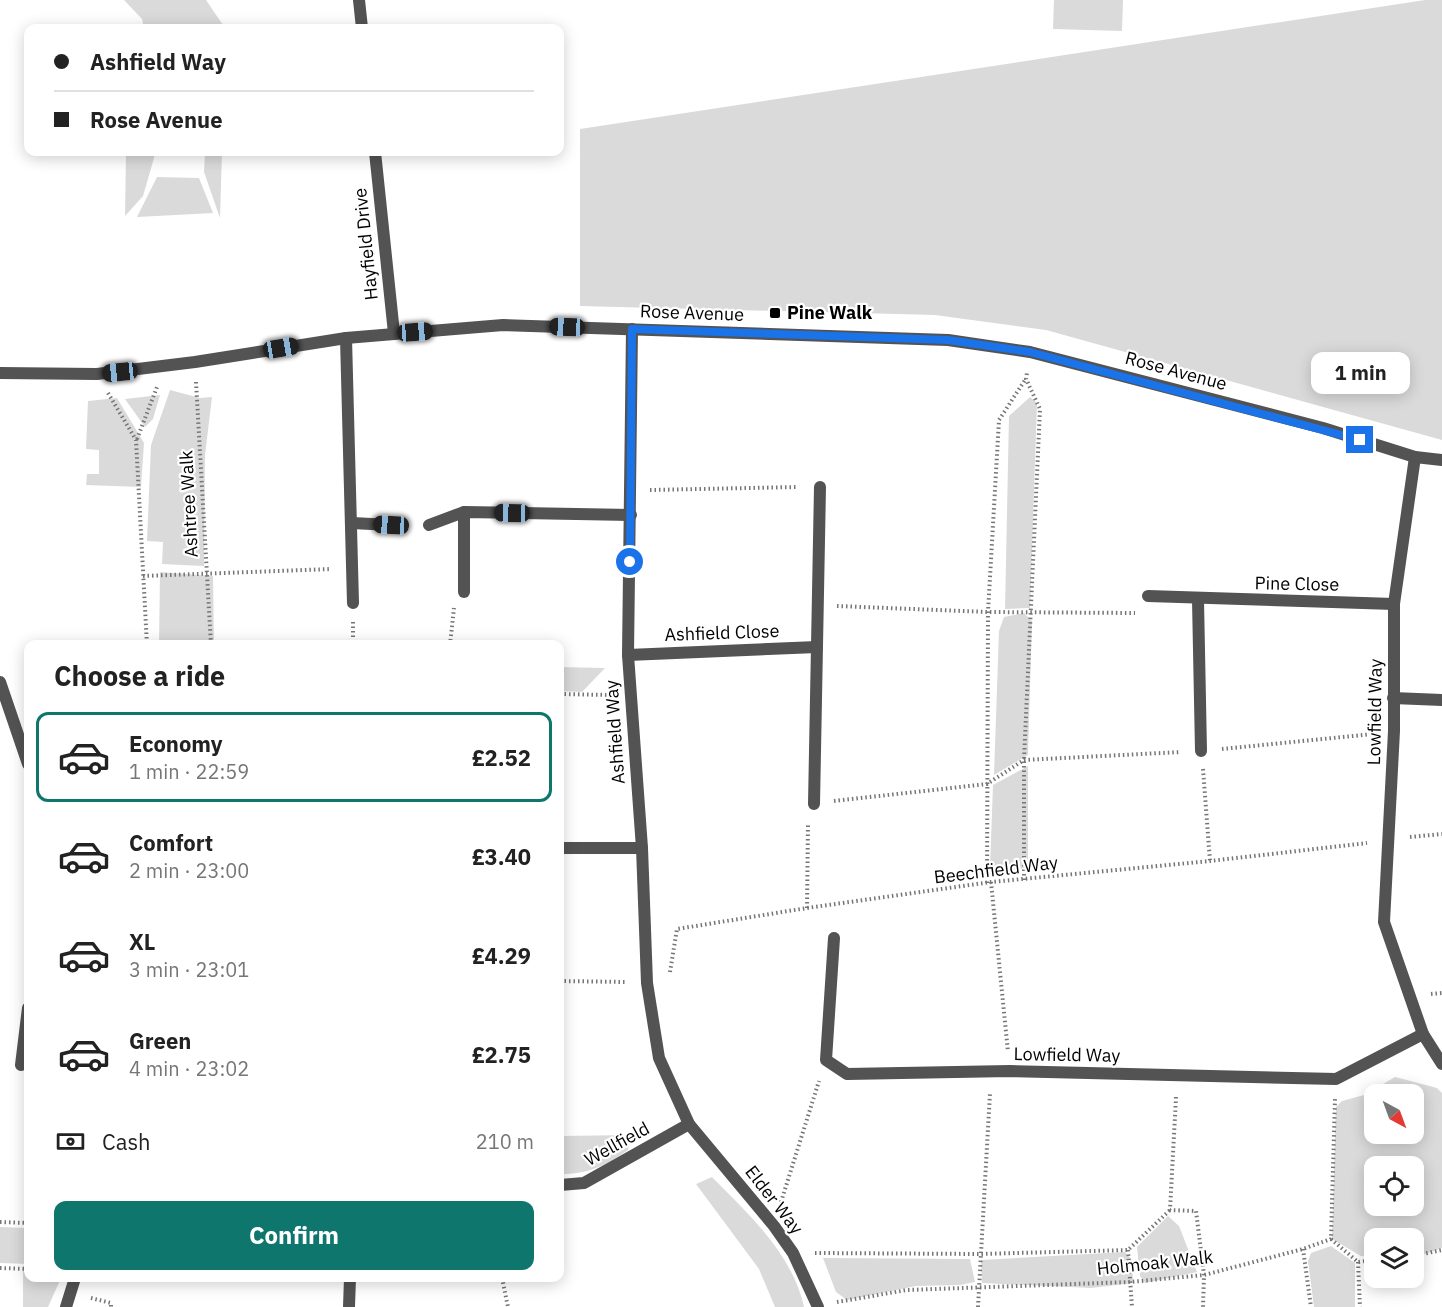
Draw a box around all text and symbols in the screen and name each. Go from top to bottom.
text: Ashfield Way [90,47,226,76]
text: Rose Avenue [90,105,223,134]
street label: Hayfield Drive [348,187,383,301]
street label: Rose Avenue [639,299,745,326]
place label: Pine Walk [787,301,873,324]
marker: Pine Walk [768,306,782,320]
car [549,317,585,337]
car [396,322,434,342]
car [262,336,300,360]
street label: Rose Avenue [1123,346,1230,395]
callout: 1 min [1310,353,1410,395]
text: 1 min [1334,359,1387,386]
car [101,361,139,383]
route end [1346,426,1373,453]
street label: Ashtree Walk [174,449,203,558]
car [494,504,530,522]
car [373,515,409,535]
route start [616,548,643,575]
street label: Pine Close [1255,571,1340,596]
street label: Ashfield Close [664,619,780,646]
text: Choose a ride [54,658,225,693]
street label: Lowfield Way [1362,658,1387,766]
street label: Ashfield Way [599,679,630,785]
text: Economy [129,729,223,758]
icon: car [57,730,111,784]
text: £2.52 [472,743,531,772]
text: 1 min · 22:59 [129,758,249,785]
text: Comfort [129,828,213,857]
icon: car [57,829,111,883]
text: £3.40 [472,842,531,871]
street label: Beechfield Way [933,850,1059,889]
text: 2 min · 23:00 [129,857,249,884]
text: XL [129,927,155,956]
icon: car [57,928,111,982]
text: £4.29 [472,941,531,970]
text: 3 min · 23:01 [129,956,249,983]
text: Green [129,1026,191,1055]
icon: car [57,1027,111,1081]
text: £2.75 [472,1040,531,1069]
street label: Lowfield Way [1013,1042,1121,1067]
text: 4 min · 23:02 [129,1055,249,1082]
north arrow [1364,1084,1424,1144]
map controls [1364,1084,1424,1288]
street label: Wellfield [580,1116,653,1171]
icon: cash [54,1125,87,1158]
text: Cash [102,1127,151,1156]
text: 210 m [476,1128,534,1155]
button: locate [1364,1156,1424,1216]
street label: Elder Way [740,1161,808,1239]
button: Confirm [54,1201,534,1270]
button: layers [1364,1228,1424,1288]
street label: Holmoak Walk [1096,1245,1215,1280]

